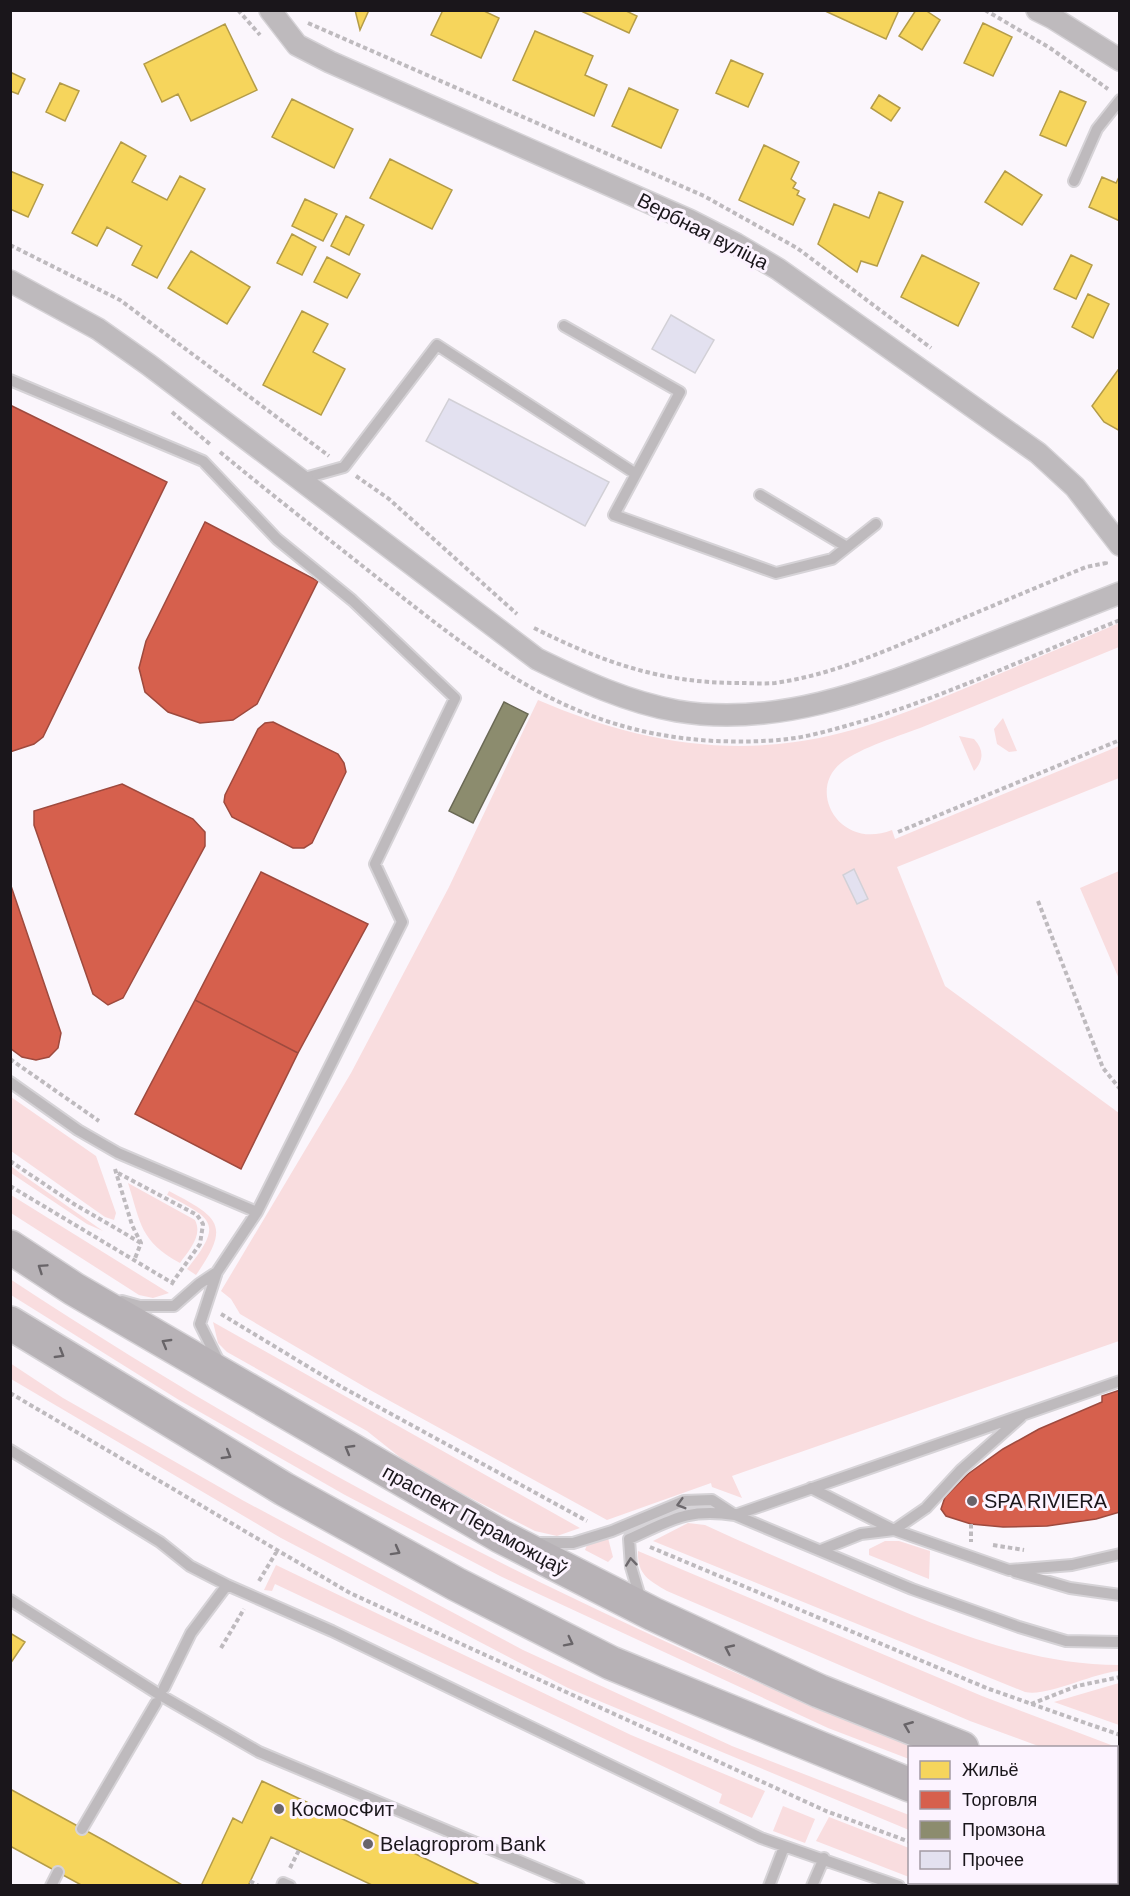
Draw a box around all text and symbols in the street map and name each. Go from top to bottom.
street label: Вербная вуліца [634,189,773,274]
one-way arrow [38,1264,49,1275]
one-way arrow [161,1339,172,1350]
one-way arrow [54,1347,64,1359]
one-way arrow [345,1445,355,1457]
one-way arrow [221,1447,231,1459]
street label: праспект Пераможцаў [379,1460,571,1580]
place label: SPA RIVIERA [984,1490,1108,1512]
marker: SPA RIVIERA [965,1494,979,1508]
one-way arrow [676,1497,687,1509]
one-way arrow [390,1544,401,1555]
one-way arrow [625,1558,638,1567]
one-way arrow [563,1634,574,1646]
one-way arrow [724,1645,735,1657]
one-way arrow [903,1721,914,1733]
legend [908,1746,1118,1884]
text: Жильё [962,1760,1019,1780]
text: Торговля [962,1790,1037,1810]
place label: КосмосФит [291,1798,394,1820]
marker: КосмосФит [272,1802,286,1816]
text: Промзона [962,1820,1046,1840]
place label: Belagroprom Bank [380,1833,547,1855]
marker: Belagroprom Bank [361,1837,375,1851]
text: Прочее [962,1850,1024,1870]

